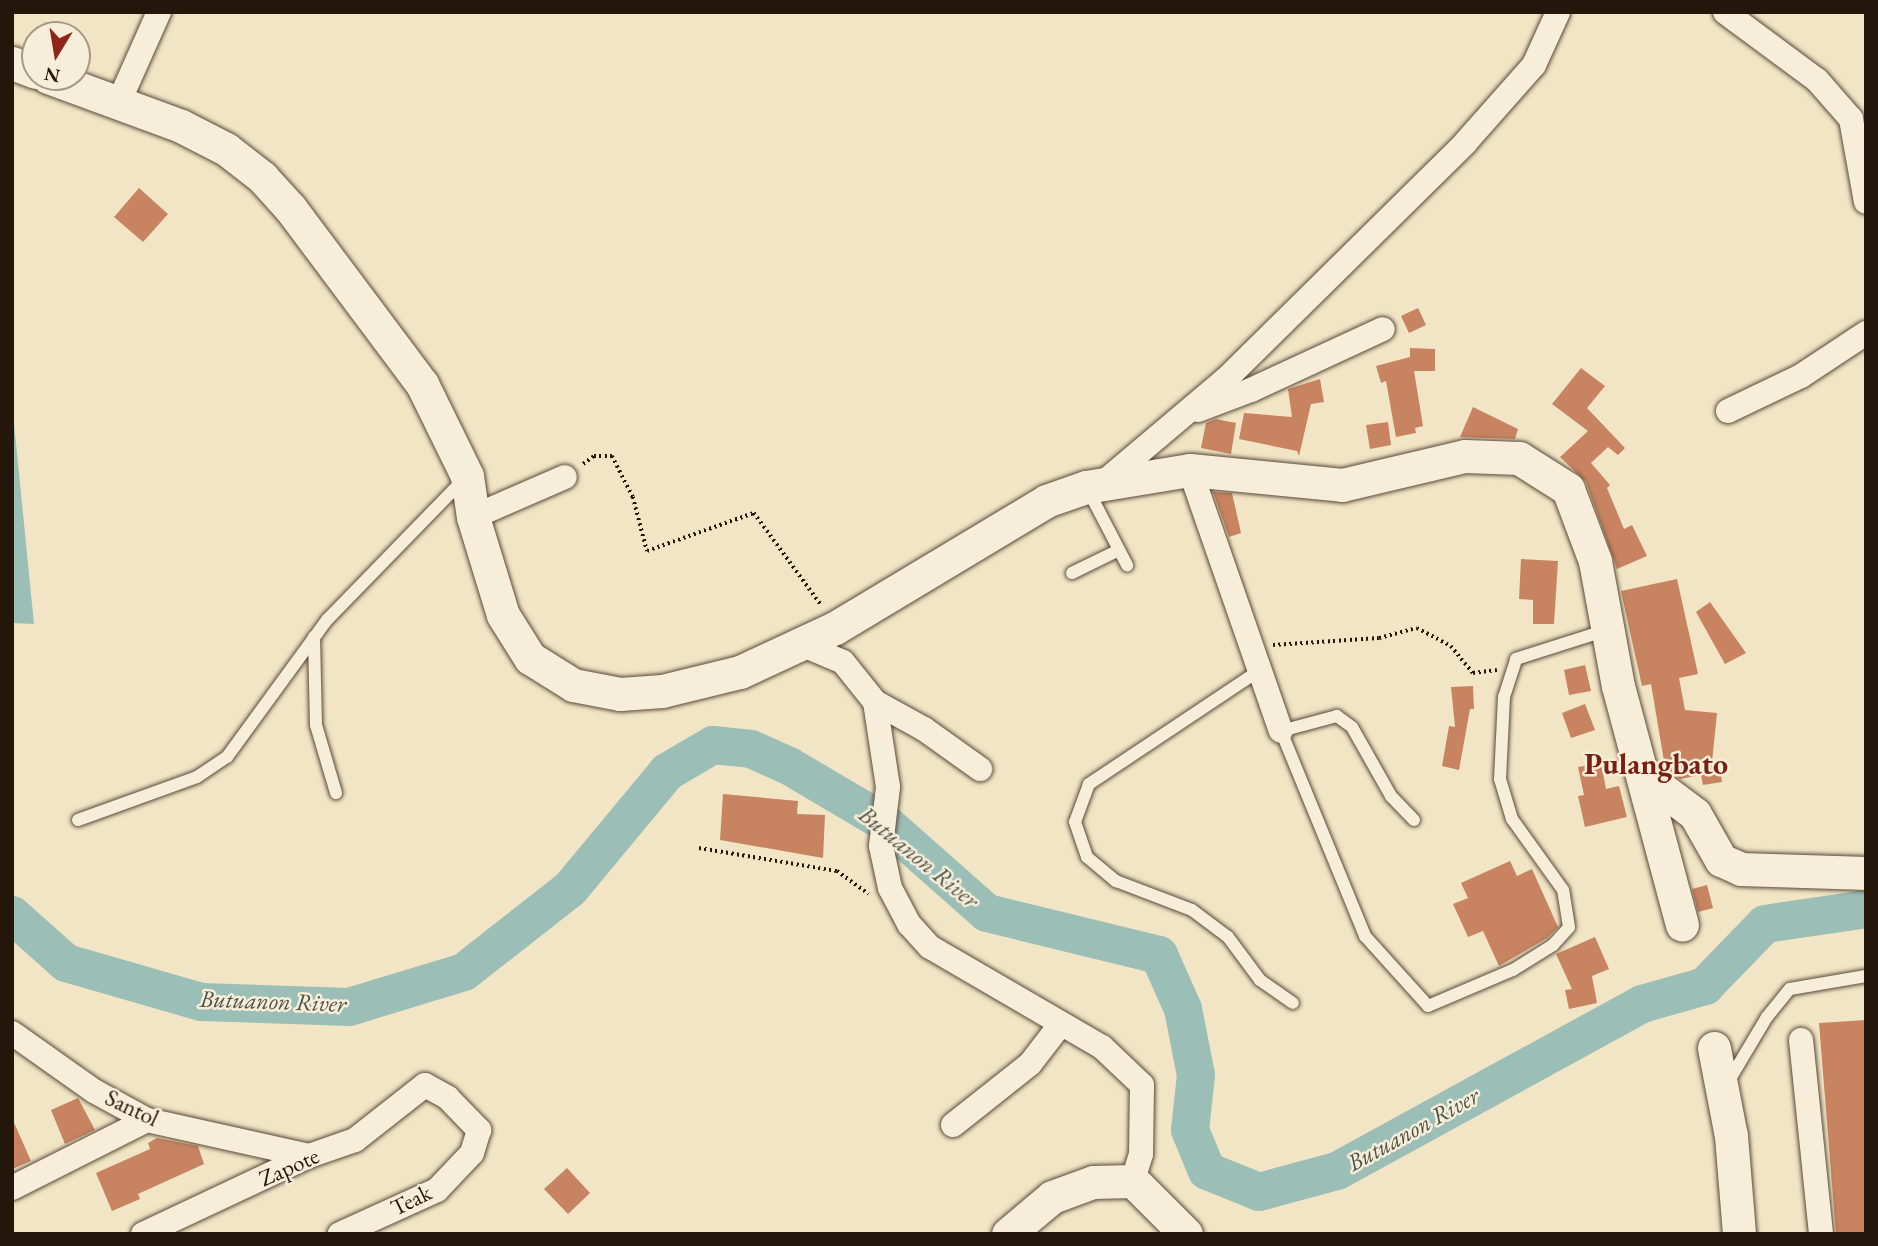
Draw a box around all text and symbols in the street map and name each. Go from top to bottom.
north arrow [21,21,91,91]
text: N [42,61,62,89]
district label: Pulangbato [1584,746,1728,782]
water label: Butuanon River [853,800,985,914]
water label: Butuanon River [199,984,347,1018]
water label: Butuanon River [1342,1081,1484,1177]
street label: Santol [101,1084,163,1132]
street label: Zapote [255,1142,323,1192]
street label: Teak [386,1178,436,1222]

